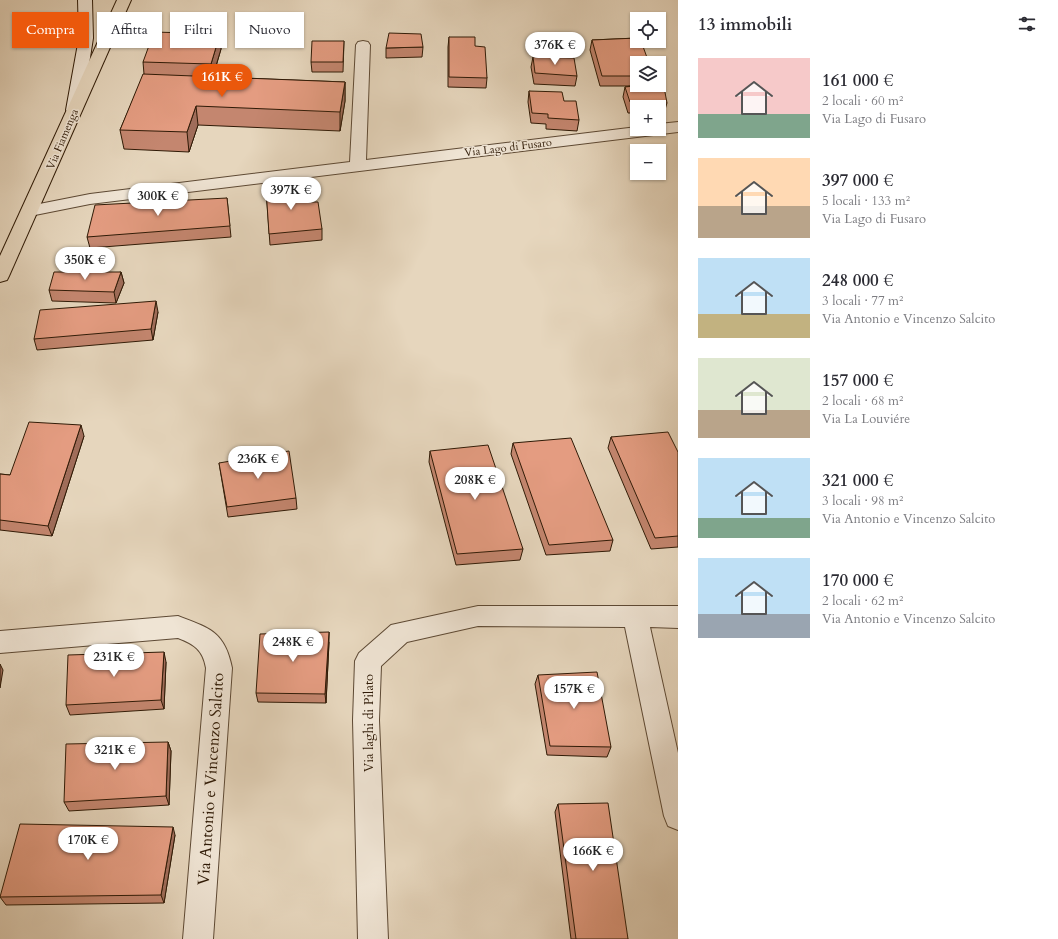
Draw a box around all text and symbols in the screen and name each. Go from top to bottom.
chip: Compra [12,12,89,48]
chip: Affitta [97,12,162,48]
chip: Filtri [170,12,227,48]
chip: Nuovo [235,12,304,48]
map controls [630,12,666,180]
button: locate [630,12,666,48]
text: 13 immobili [698,13,792,36]
icon: filters [1016,13,1038,35]
pin: 376K € [522,32,588,66]
text: 376K € [534,36,576,54]
button: layers [630,56,666,92]
pin: 161K € [189,64,255,98]
text: 161K € [201,68,243,86]
text: 161 000 € [822,69,894,92]
icon: home [730,74,778,122]
text: 2 locali · 60 m² [822,92,903,110]
button: + [630,100,666,136]
street label: Via Fiamenga [43,106,82,172]
text: Via Lago di Fusaro [822,110,926,128]
street label: Via Lago di Fusaro [463,135,553,160]
button: − [630,144,666,180]
text: 397 000 € [822,169,894,192]
icon: home [730,174,778,222]
pin: 397K € [258,177,324,211]
text: 397K € [270,181,312,199]
pin: 300K € [125,183,191,217]
text: 300K € [137,187,179,205]
text: 5 locali · 133 m² [822,192,910,210]
text: Via Lago di Fusaro [822,210,926,228]
pin: 350K € [52,247,118,281]
text: 350K € [64,251,106,269]
text: 248 000 € [822,269,894,292]
icon: home [730,274,778,322]
text: 3 locali · 77 m² [822,292,903,310]
text: Via Antonio e Vincenzo Salcito [822,310,995,328]
text: 157 000 € [822,369,894,392]
icon: home [730,374,778,422]
text: 2 locali · 68 m² [822,392,903,410]
text: Via La Louviére [822,410,910,428]
pin: 236K € [225,446,291,480]
text: 236K € [237,450,279,468]
pin: 208K € [442,467,508,501]
text: 321 000 € [822,469,894,492]
text: 208K € [454,471,496,489]
icon: home [730,474,778,522]
text: 3 locali · 98 m² [822,492,903,510]
text: Via Antonio e Vincenzo Salcito [822,510,995,528]
text: 170 000 € [822,569,894,592]
icon: home [730,574,778,622]
text: 2 locali · 62 m² [822,592,903,610]
text: Via Antonio e Vincenzo Salcito [822,610,995,628]
pin: 248K € [260,629,326,663]
text: 248K € [272,633,314,651]
pin: 231K € [81,644,147,678]
text: 231K € [93,648,135,666]
street label: Via Antonio e Vincenzo Salcito [193,672,229,886]
street label: Via laghi di Pilato [360,674,378,772]
pin: 157K € [541,676,607,710]
text: 157K € [553,680,595,698]
pin: 321K € [82,737,148,771]
text: 321K € [94,741,136,759]
pin: 170K € [55,827,121,861]
text: 170K € [67,831,109,849]
pin: 166K € [560,838,626,872]
text: 166K € [572,842,614,860]

